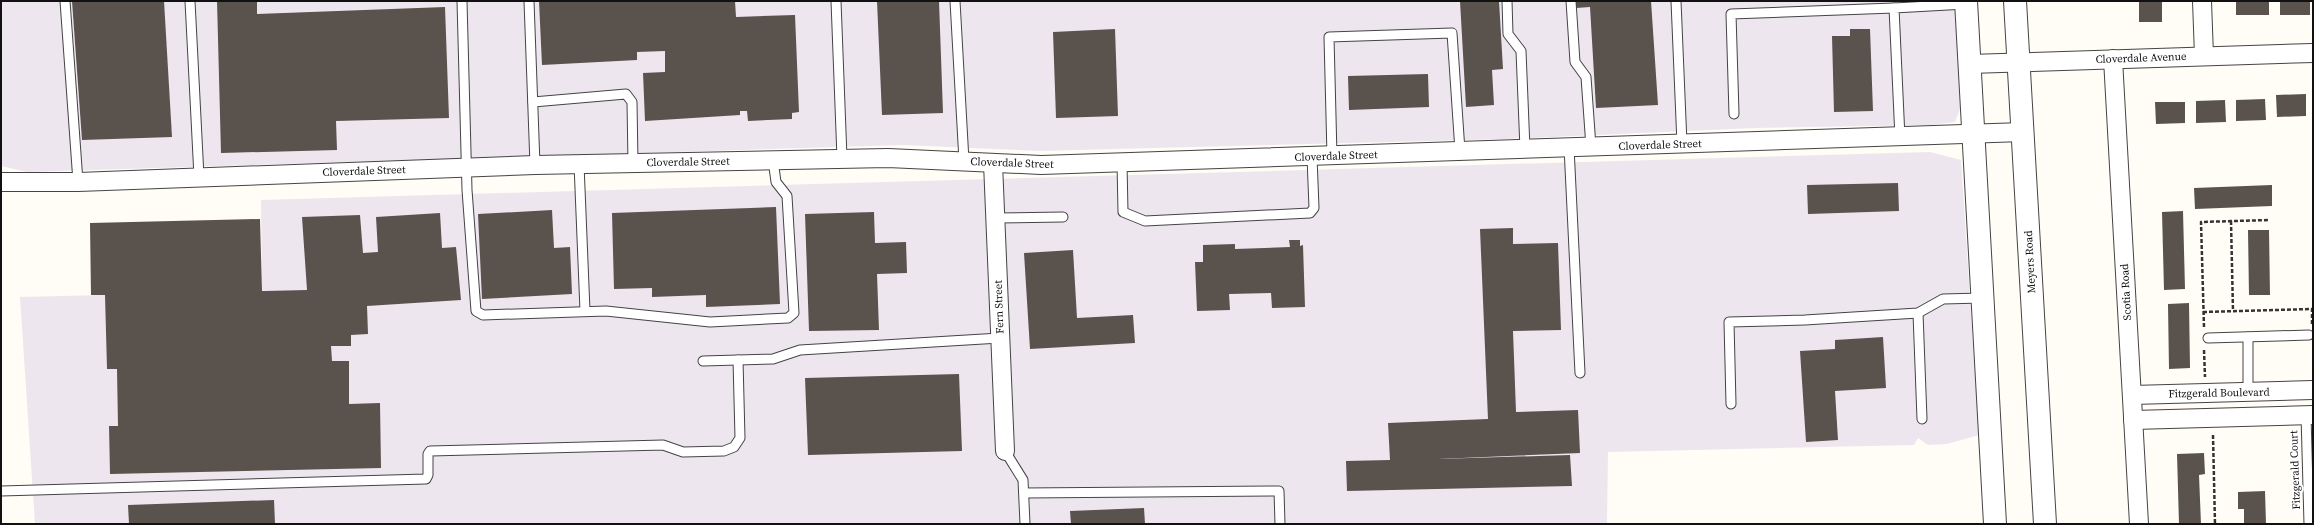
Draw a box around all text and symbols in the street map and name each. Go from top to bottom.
street label: Cloverdale Avenue [2095,49,2187,67]
street label: Cloverdale Street [1618,136,1702,154]
street label: Cloverdale Street [1294,147,1378,165]
street label: Cloverdale Street [646,154,730,170]
street label: Cloverdale Street [970,154,1054,172]
street label: Cloverdale Street [322,162,406,180]
street label: Meyers Road [2021,229,2039,294]
street label: Scotia Road [2117,262,2135,321]
street label: Fern Street [991,279,1007,334]
street label: Fitzgerald Boulevard [2168,385,2271,401]
street label: Fitzgerald Court [2286,430,2304,510]

